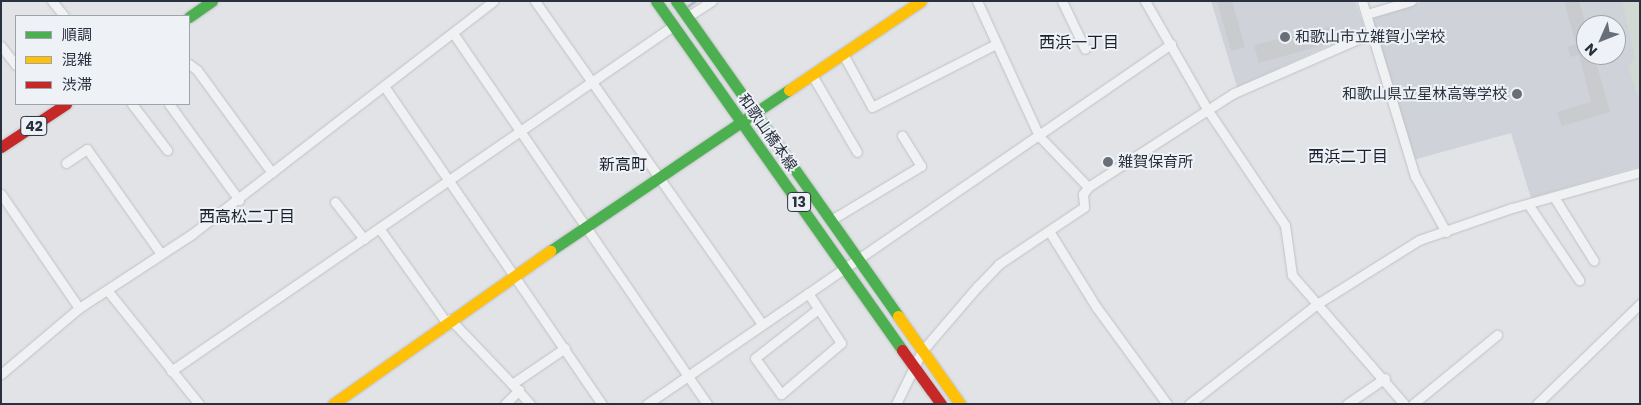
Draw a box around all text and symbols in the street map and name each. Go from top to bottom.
legend [15,15,190,105]
north arrow [1576,15,1626,65]
text: 順調 [62,24,92,45]
place label: 和歌山市立雑賀小学校 [1295,28,1445,46]
marker: 和歌山市立雑賀小学校 [1279,31,1291,43]
district label: 西浜一丁目 [1039,33,1119,53]
text: N [1580,39,1602,60]
text: 混雑 [62,49,92,70]
text: 渋滞 [62,74,92,95]
place label: 和歌山県立星林高等学校 [1342,85,1507,103]
marker: 和歌山県立星林高等学校 [1511,88,1523,100]
street label: 和歌山橋本線 [735,90,801,174]
road number: 42 [20,114,48,138]
district label: 西浜二丁目 [1308,147,1388,167]
place label: 雑賀保育所 [1118,153,1193,171]
district label: 新高町 [599,155,647,175]
marker: 雑賀保育所 [1102,156,1114,168]
road number: 13 [786,190,812,213]
district label: 西高松二丁目 [199,207,295,227]

